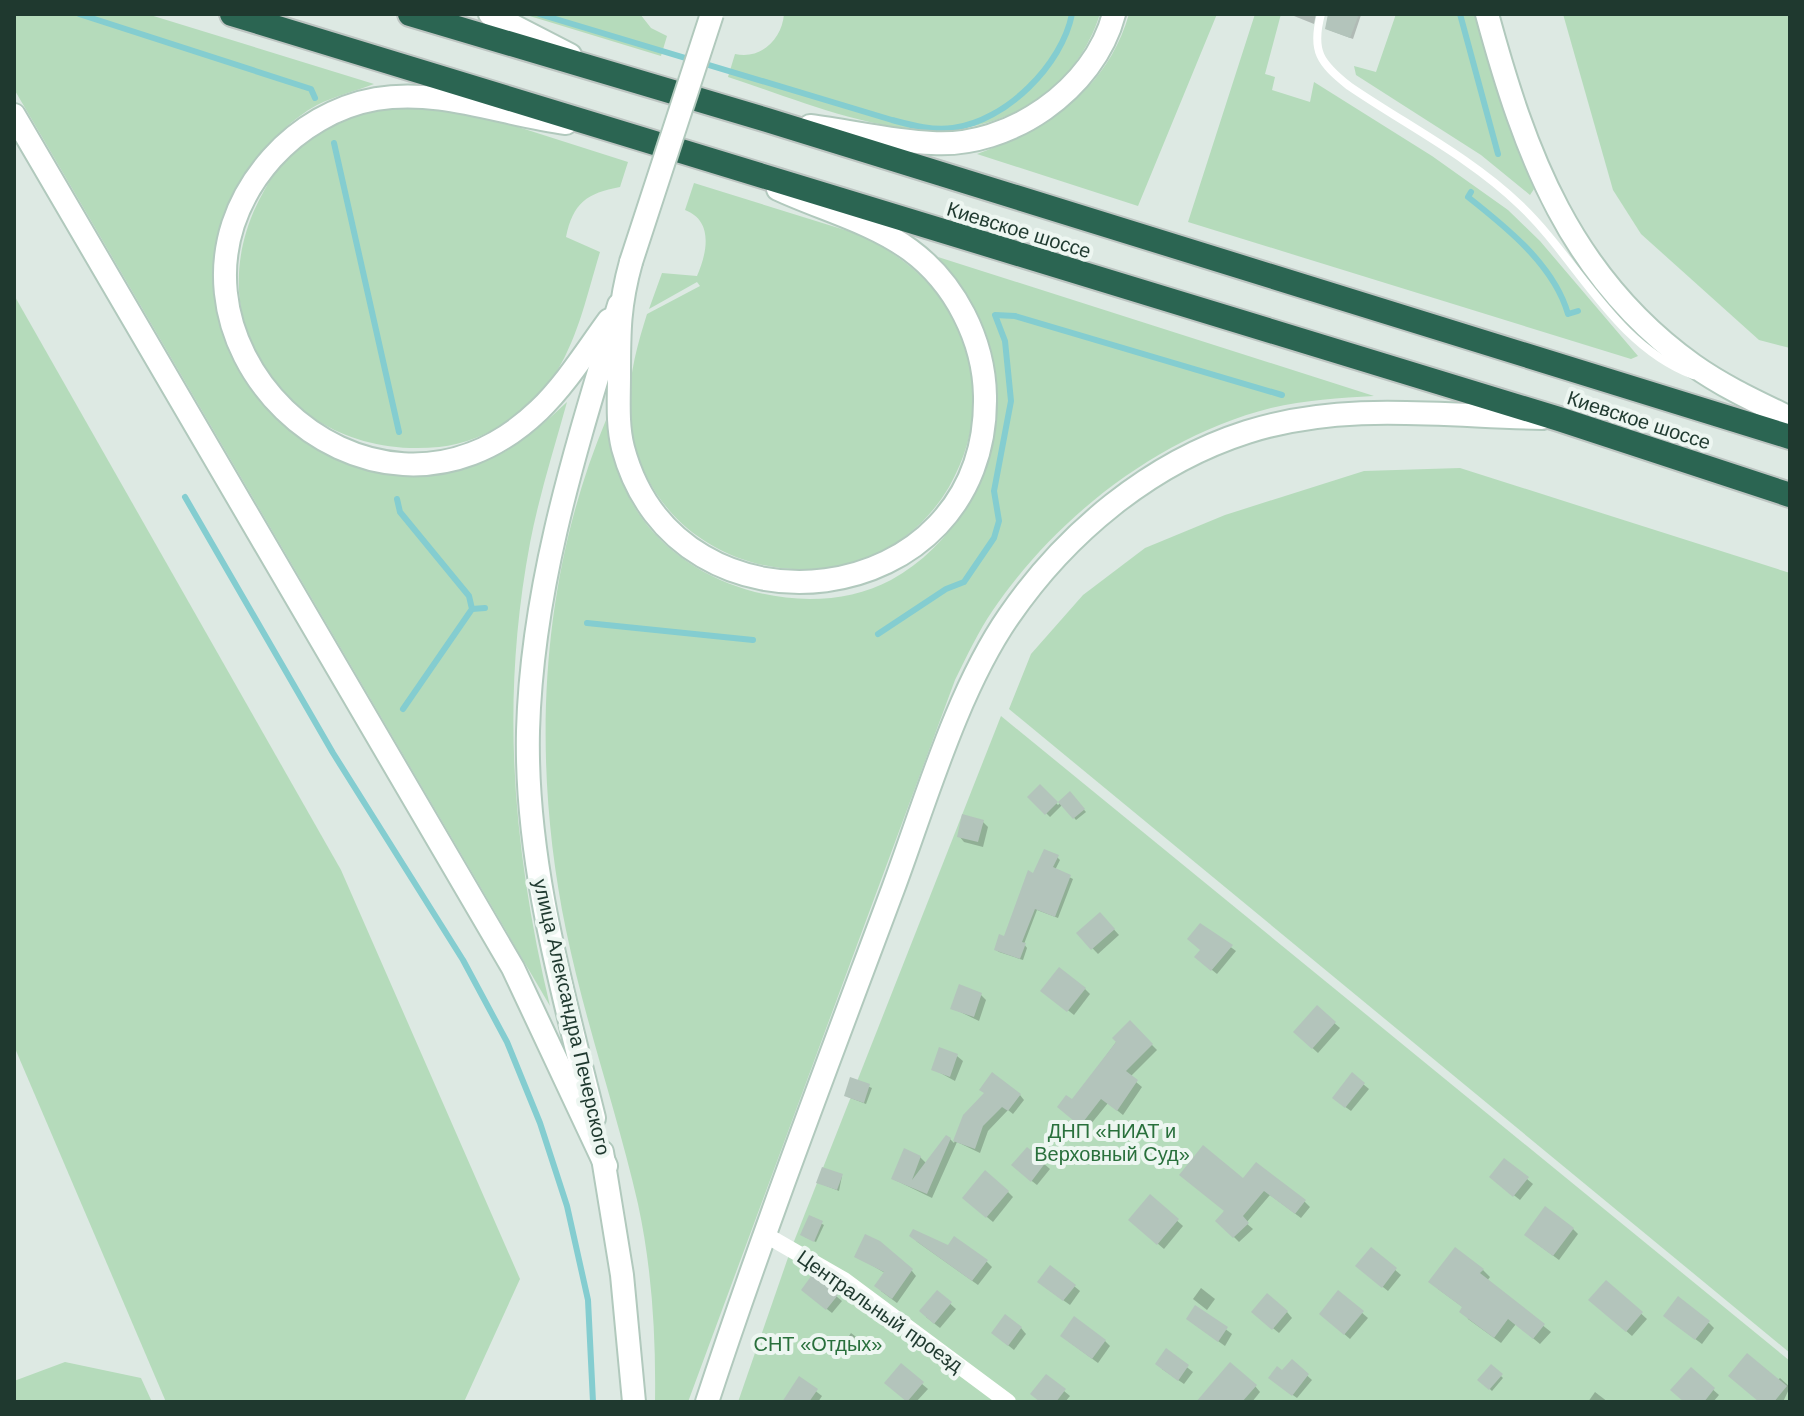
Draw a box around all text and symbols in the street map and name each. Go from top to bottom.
street label: Киевское шоссе [944,198,1094,262]
street label: Киевское шоссе [1565,386,1713,454]
street label: улица Александра Печерского [529,877,615,1157]
park label: ДНП «НИАТ и Верховный Суд» [1034,1120,1190,1165]
street label: Центральный проезд [793,1246,967,1377]
park label: СНТ «Отдых» [753,1333,883,1355]

